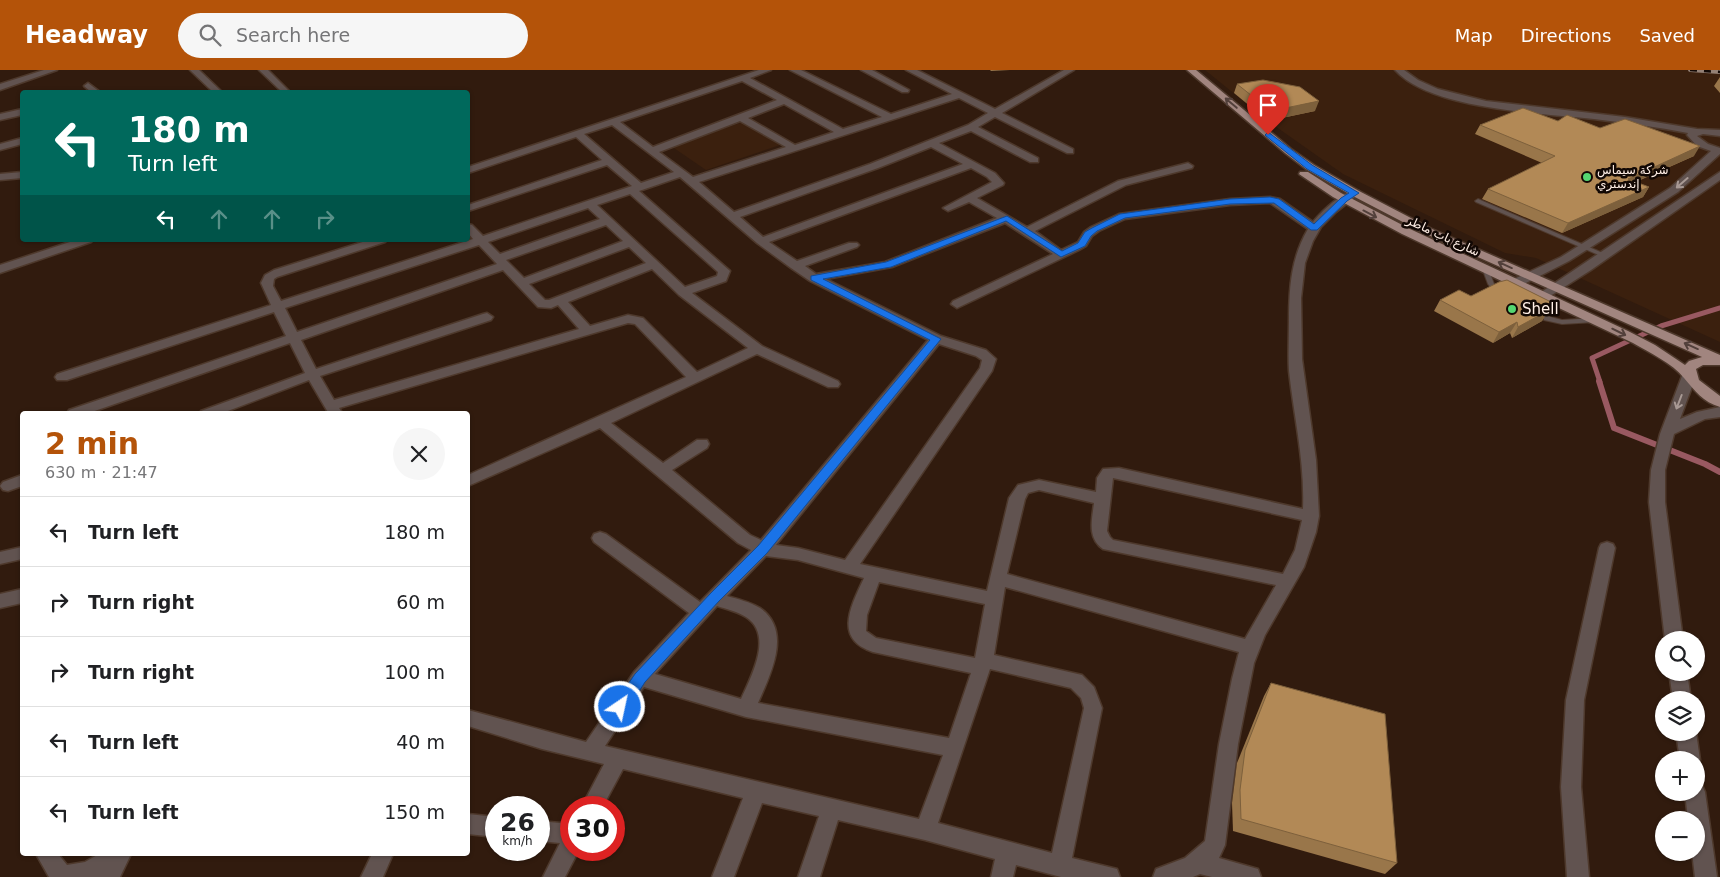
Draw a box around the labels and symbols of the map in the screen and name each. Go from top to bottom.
pin [1247,84,1289,135]
one-way arrow [1224,97,1237,109]
place label: شركة سيماس إندستري [1597,163,1669,192]
marker: شركة سيماس إندستري [1581,171,1593,183]
one-way arrow [1676,177,1689,188]
one-way arrow [1362,209,1377,219]
street label: شارع باب ماطر [1403,213,1482,260]
one-way arrow [1498,259,1513,269]
place label: Shell [1522,300,1559,318]
marker: Shell [1506,303,1518,315]
one-way arrow [1611,328,1626,337]
one-way arrow [1684,341,1699,351]
one-way arrow [1674,394,1683,409]
position arrow [593,680,645,732]
speed limit sign: 30 [560,796,625,861]

